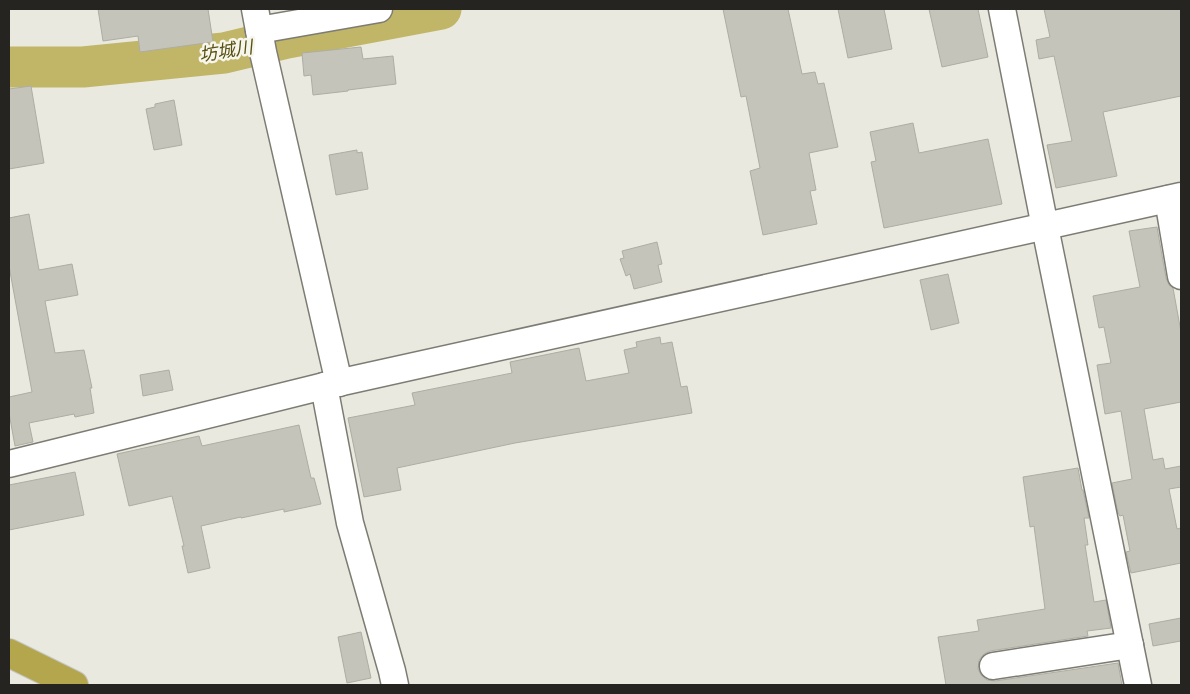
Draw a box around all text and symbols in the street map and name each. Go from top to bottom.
water label: 坊城川 [197,34,256,66]

